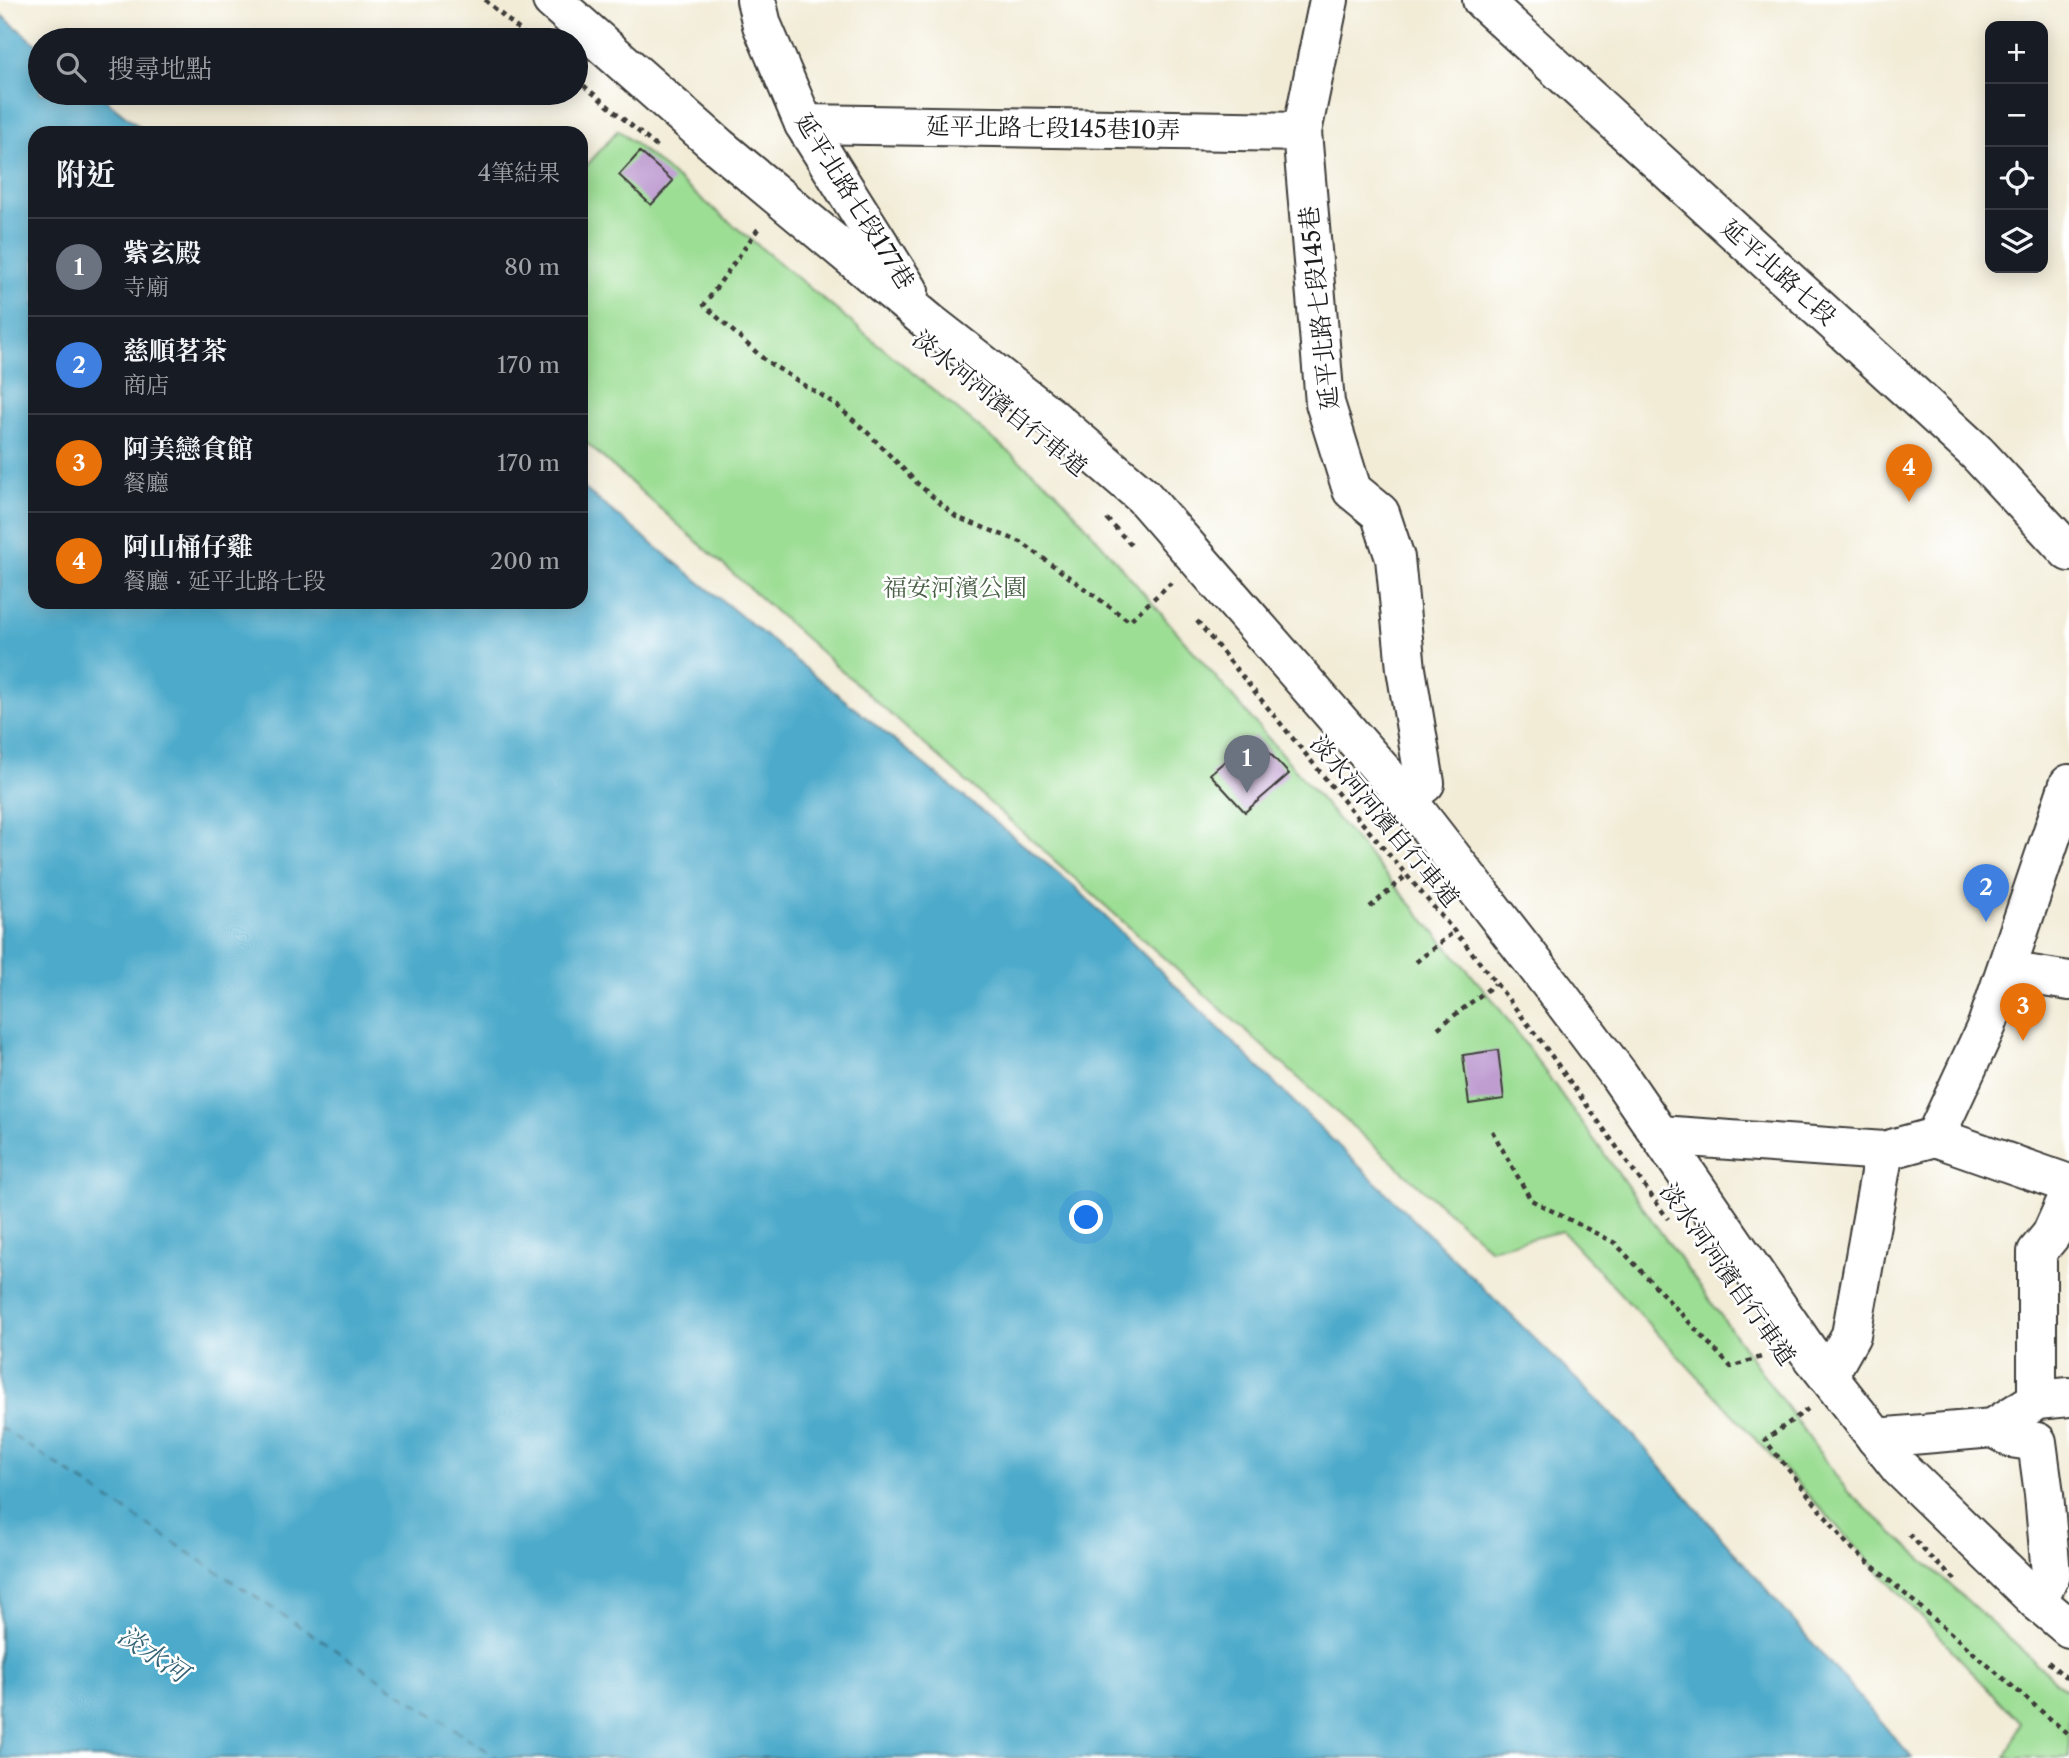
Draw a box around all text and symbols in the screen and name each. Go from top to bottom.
map controls [1985,21,2048,273]
button: + [1985,21,2048,84]
search box [28,28,588,105]
icon: search [52,48,90,86]
text: 搜尋地點 [108,53,212,85]
button: − [1985,84,2048,147]
street label: 延平北路七段177巷 [789,108,921,294]
street label: 延平北路七段145巷10弄 [926,111,1180,145]
button: locate [1985,147,2048,210]
text: 附近 [56,156,116,193]
text: 4筆結果 [478,159,560,187]
street label: 延平北路七段145巷 [1294,205,1344,411]
button: layers [1985,210,2048,273]
street label: 延平北路七段 [1716,213,1842,331]
text: 紫玄殿 [123,237,201,269]
text: 1 [74,253,84,281]
text: 80 m [504,253,560,281]
text: 寺廟 [123,273,169,301]
street label: 淡水河河濱自行車道 [907,324,1093,482]
text: 慈順茗茶 [123,335,227,367]
text: 2 [72,351,86,379]
text: 170 m [497,351,560,379]
text: 商店 [123,371,169,399]
text: 阿美戀食館 [123,433,253,465]
pin: 4 [1886,444,1932,502]
text: 3 [73,449,86,477]
text: 170 m [497,449,560,477]
text: 餐廳 [123,469,169,497]
text: 阿山桶仔雞 [123,531,253,563]
text: 4 [72,547,86,575]
text: 200 m [490,547,560,575]
text: 餐廳 · 延平北路七段 [123,567,326,595]
park label: 福安河濱公園 [883,573,1027,602]
street label: 淡水河河濱自行車道 [1304,729,1466,913]
pin: 1 [1224,735,1270,793]
pin: 2 [1963,864,2009,922]
pin: 3 [2000,983,2046,1041]
street label: 淡水河河濱自行車道 [1654,1177,1802,1371]
your location [1069,1200,1103,1234]
water label: 淡水河 [112,1619,198,1691]

